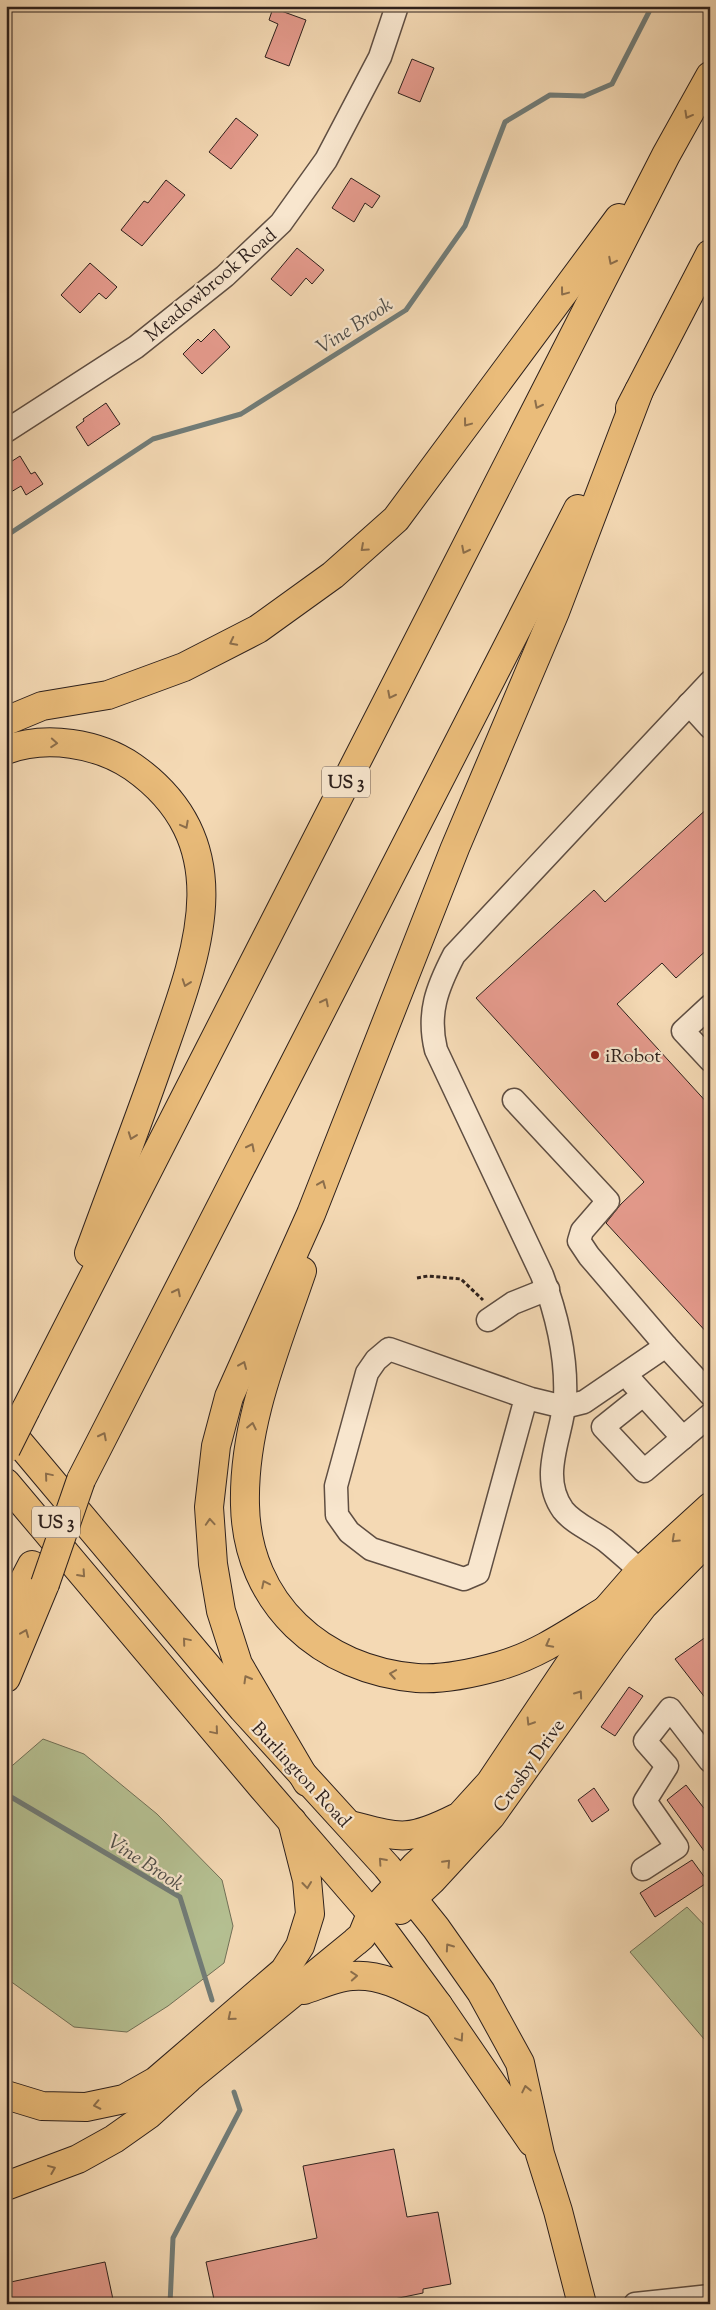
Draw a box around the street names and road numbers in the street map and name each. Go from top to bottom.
street label: Meadowbrook Road [140,223,283,349]
road number: US 3 [322,766,370,798]
road number: US 3 [32,1506,80,1538]
street label: Crosby Drive [488,1714,572,1819]
street label: Burlington Road [244,1717,357,1835]

